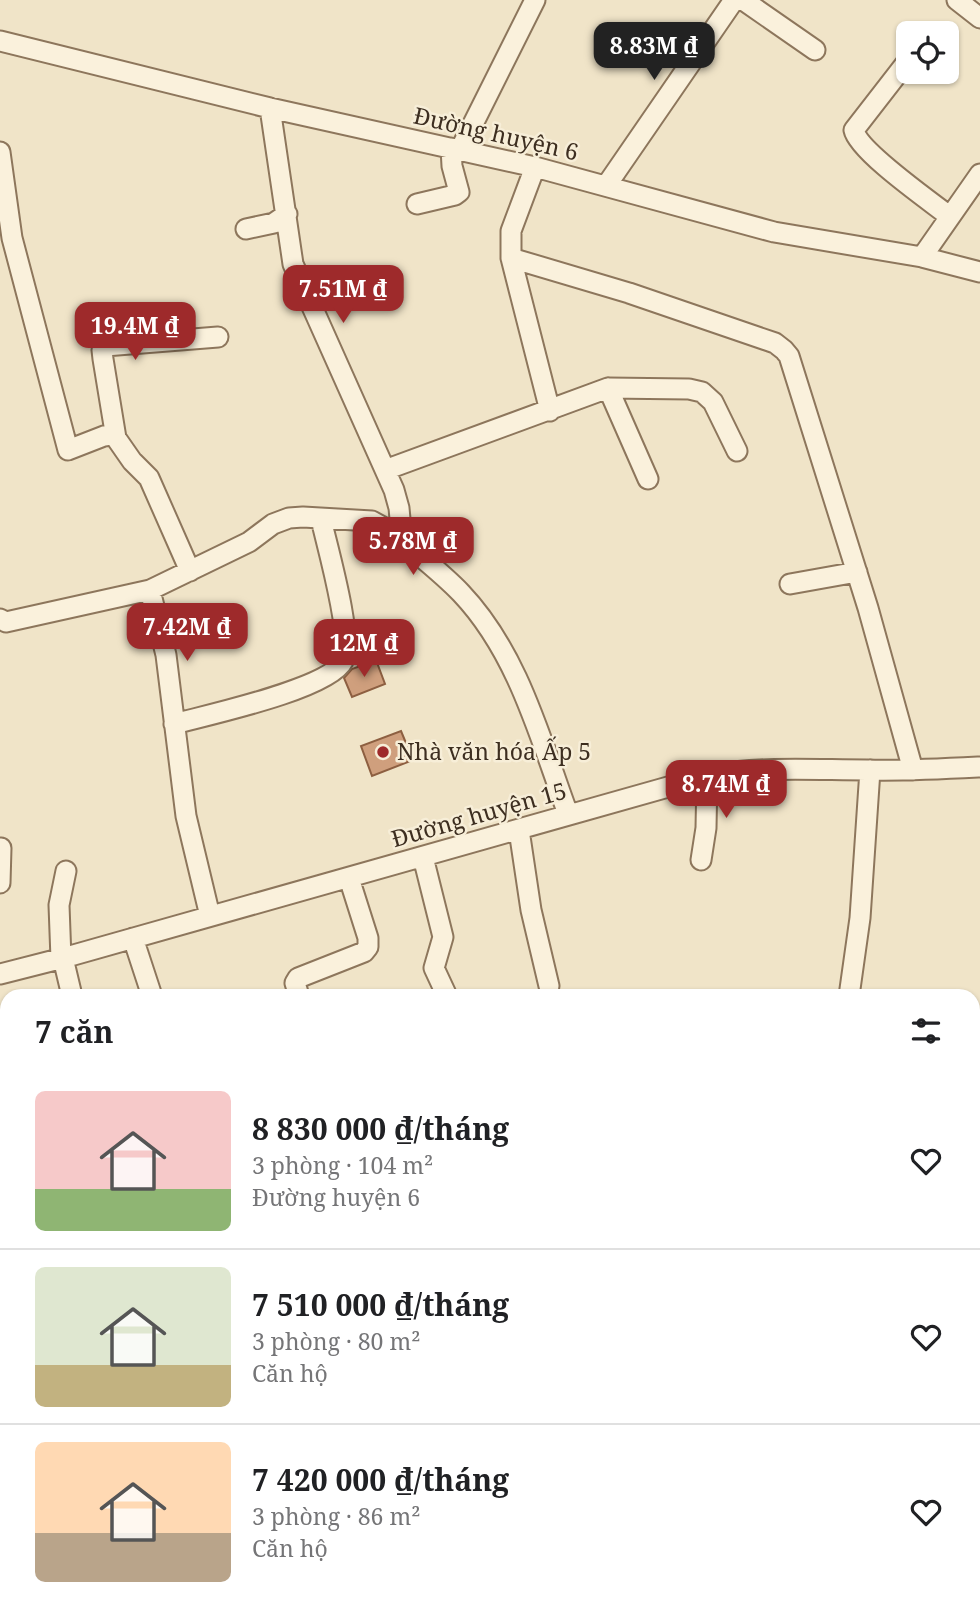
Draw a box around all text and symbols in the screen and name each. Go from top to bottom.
map controls [896,21,959,84]
button: locate [896,21,959,84]
pin: 8.83M ₫ [589,22,719,82]
text: 8.83M ₫ [610,29,698,61]
street label: Đường huyện 6 [411,99,582,168]
pin: 7.51M ₫ [278,266,408,325]
text: 7.51M ₫ [299,272,387,304]
pin: 19.4M ₫ [70,302,200,362]
text: 19.4M ₫ [91,309,179,341]
pin: 5.78M ₫ [348,518,478,577]
text: 5.78M ₫ [369,524,457,556]
pin: 7.42M ₫ [122,604,252,663]
text: 7.42M ₫ [143,610,231,642]
pin: 12M ₫ [315,620,413,679]
text: 12M ₫ [330,626,398,658]
place label: Nhà văn hóa Ấp 5 [397,735,591,767]
marker: Nhà văn hóa Ấp 5 [375,744,391,760]
pin: 8.74M ₫ [661,760,791,820]
text: 8.74M ₫ [682,767,770,799]
street label: Đường huyện 15 [387,774,570,854]
text: 7 căn [35,1011,114,1052]
icon: filters [907,1012,945,1050]
text: 8 830 000 ₫/tháng [252,1108,509,1149]
icon: home [91,1119,175,1203]
icon: heart [907,1142,945,1180]
text: 3 phòng · 104 m² [252,1149,433,1181]
text: Đường huyện 6 [252,1181,420,1213]
text: 7 510 000 ₫/tháng [252,1284,509,1325]
icon: home [91,1295,175,1379]
icon: heart [907,1318,945,1356]
text: 3 phòng · 80 m² [252,1325,420,1357]
text: Căn hộ [252,1357,328,1389]
text: 7 420 000 ₫/tháng [252,1459,509,1500]
icon: home [91,1470,175,1554]
icon: heart [907,1493,945,1531]
text: 3 phòng · 86 m² [252,1500,420,1532]
text: Căn hộ [252,1532,328,1564]

